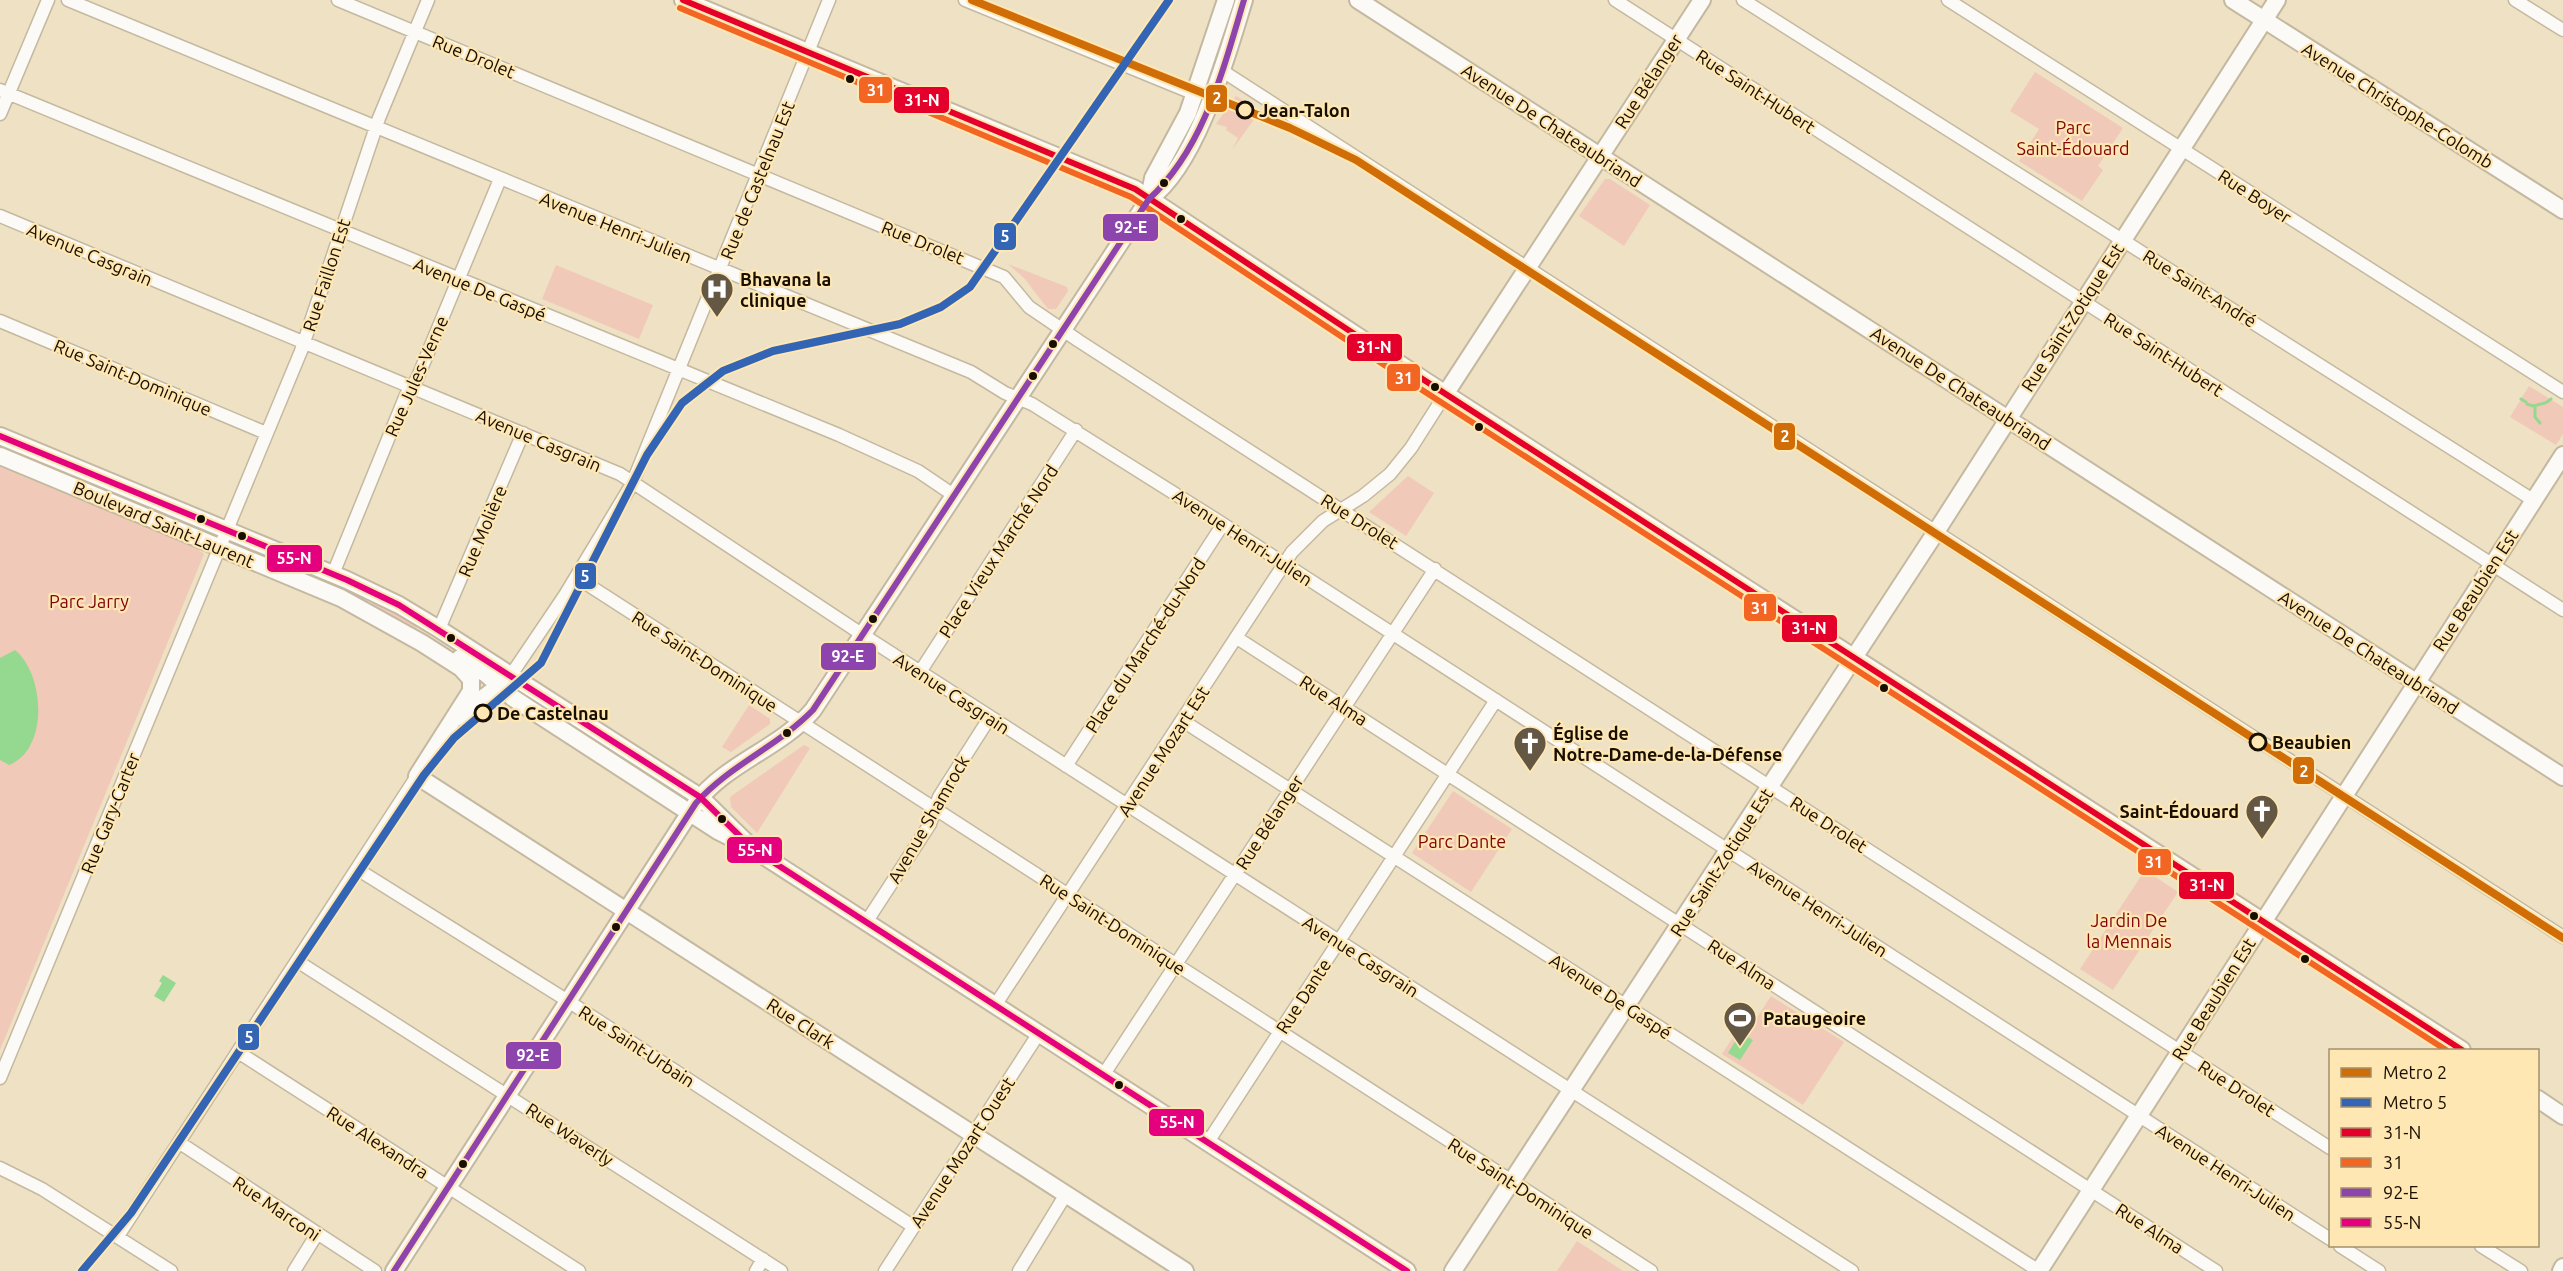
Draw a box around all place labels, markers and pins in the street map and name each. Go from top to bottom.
unlabelled marker [844,73,856,85]
place label: Jean-Talon [1259,100,1350,120]
marker: Jean-Talon [1236,101,1254,119]
unlabelled marker [1158,177,1170,189]
unlabelled marker [1175,213,1187,225]
place label: Bhavana la clinique [740,269,831,310]
hospital icon: Bhavana la clinique [699,271,735,318]
unlabelled marker [1047,338,1059,350]
unlabelled marker [1027,370,1039,382]
unlabelled marker [1429,381,1441,393]
unlabelled marker [1473,421,1485,433]
unlabelled marker [195,513,207,525]
unlabelled marker [236,530,248,542]
unlabelled marker [867,613,879,625]
unlabelled marker [445,632,457,644]
unlabelled marker [1878,682,1890,694]
place label: De Castelnau [497,703,609,723]
marker: De Castelnau [474,704,492,722]
place label: Église de Notre-Dame-de-la-Défense [1553,722,1782,764]
church icon: Église de Notre-Dame-de-la-Défense [1512,725,1548,772]
unlabelled marker [781,727,793,739]
place label: Beaubien [2272,732,2351,752]
marker: Beaubien [2249,733,2267,751]
church icon: Saint-Édouard [2244,793,2280,840]
place label: Saint-Édouard [2119,800,2239,821]
unlabelled marker [716,813,728,825]
unlabelled marker [2248,910,2260,922]
unlabelled marker [610,921,622,933]
unlabelled marker [2299,953,2311,965]
sports icon: Pataugeoire [1722,1000,1758,1047]
place label: Pataugeoire [1763,1008,1866,1028]
unlabelled marker [1113,1079,1125,1091]
unlabelled marker [457,1158,469,1170]

